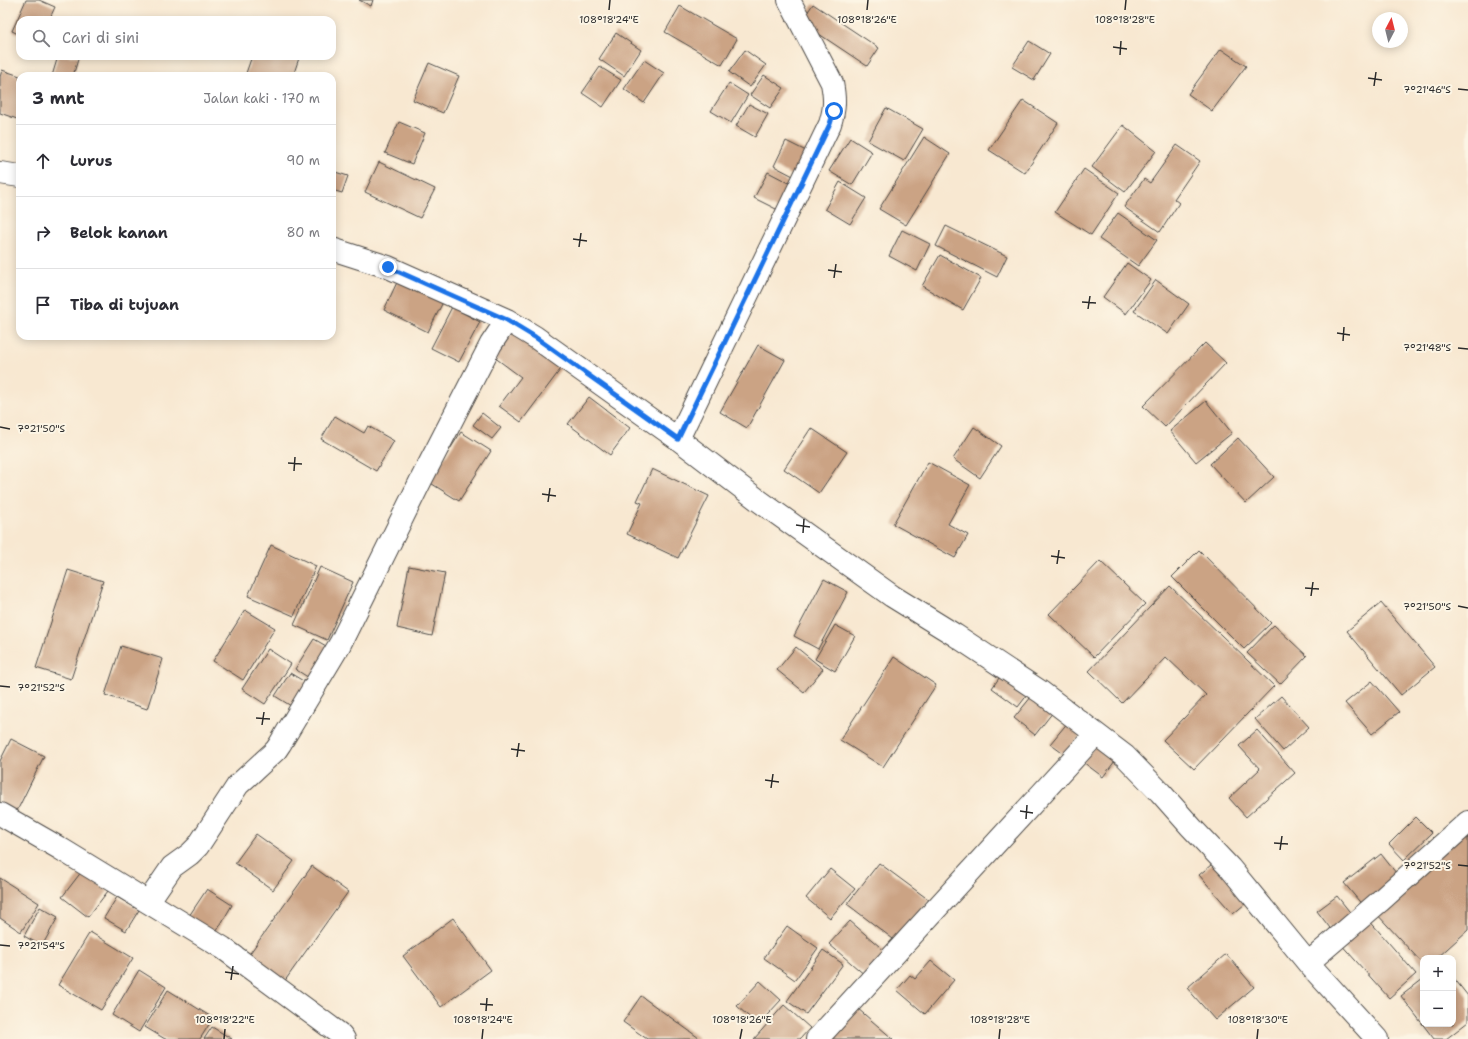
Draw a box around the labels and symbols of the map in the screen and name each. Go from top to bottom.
north arrow [1372,12,1408,48]
text: 108°18'24"E [579,13,639,26]
text: 108°18'26"E [837,13,897,26]
text: 108°18'28"E [1095,13,1155,26]
text: 7°21'46"S [1403,83,1451,96]
route start [825,102,843,120]
route end [379,258,397,276]
text: 7°21'48"S [1403,341,1452,354]
text: 7°21'50"S [17,422,65,435]
text: 7°21'50"S [1403,600,1451,613]
text: 7°21'52"S [17,681,65,694]
text: 7°21'52"S [1403,859,1451,872]
text: 7°21'54"S [17,939,65,952]
text: 108°18'22"E [195,1013,255,1026]
text: 108°18'24"E [453,1013,513,1026]
text: 108°18'26"E [712,1013,772,1026]
text: 108°18'28"E [970,1013,1030,1026]
text: 108°18'30"E [1228,1013,1288,1026]

